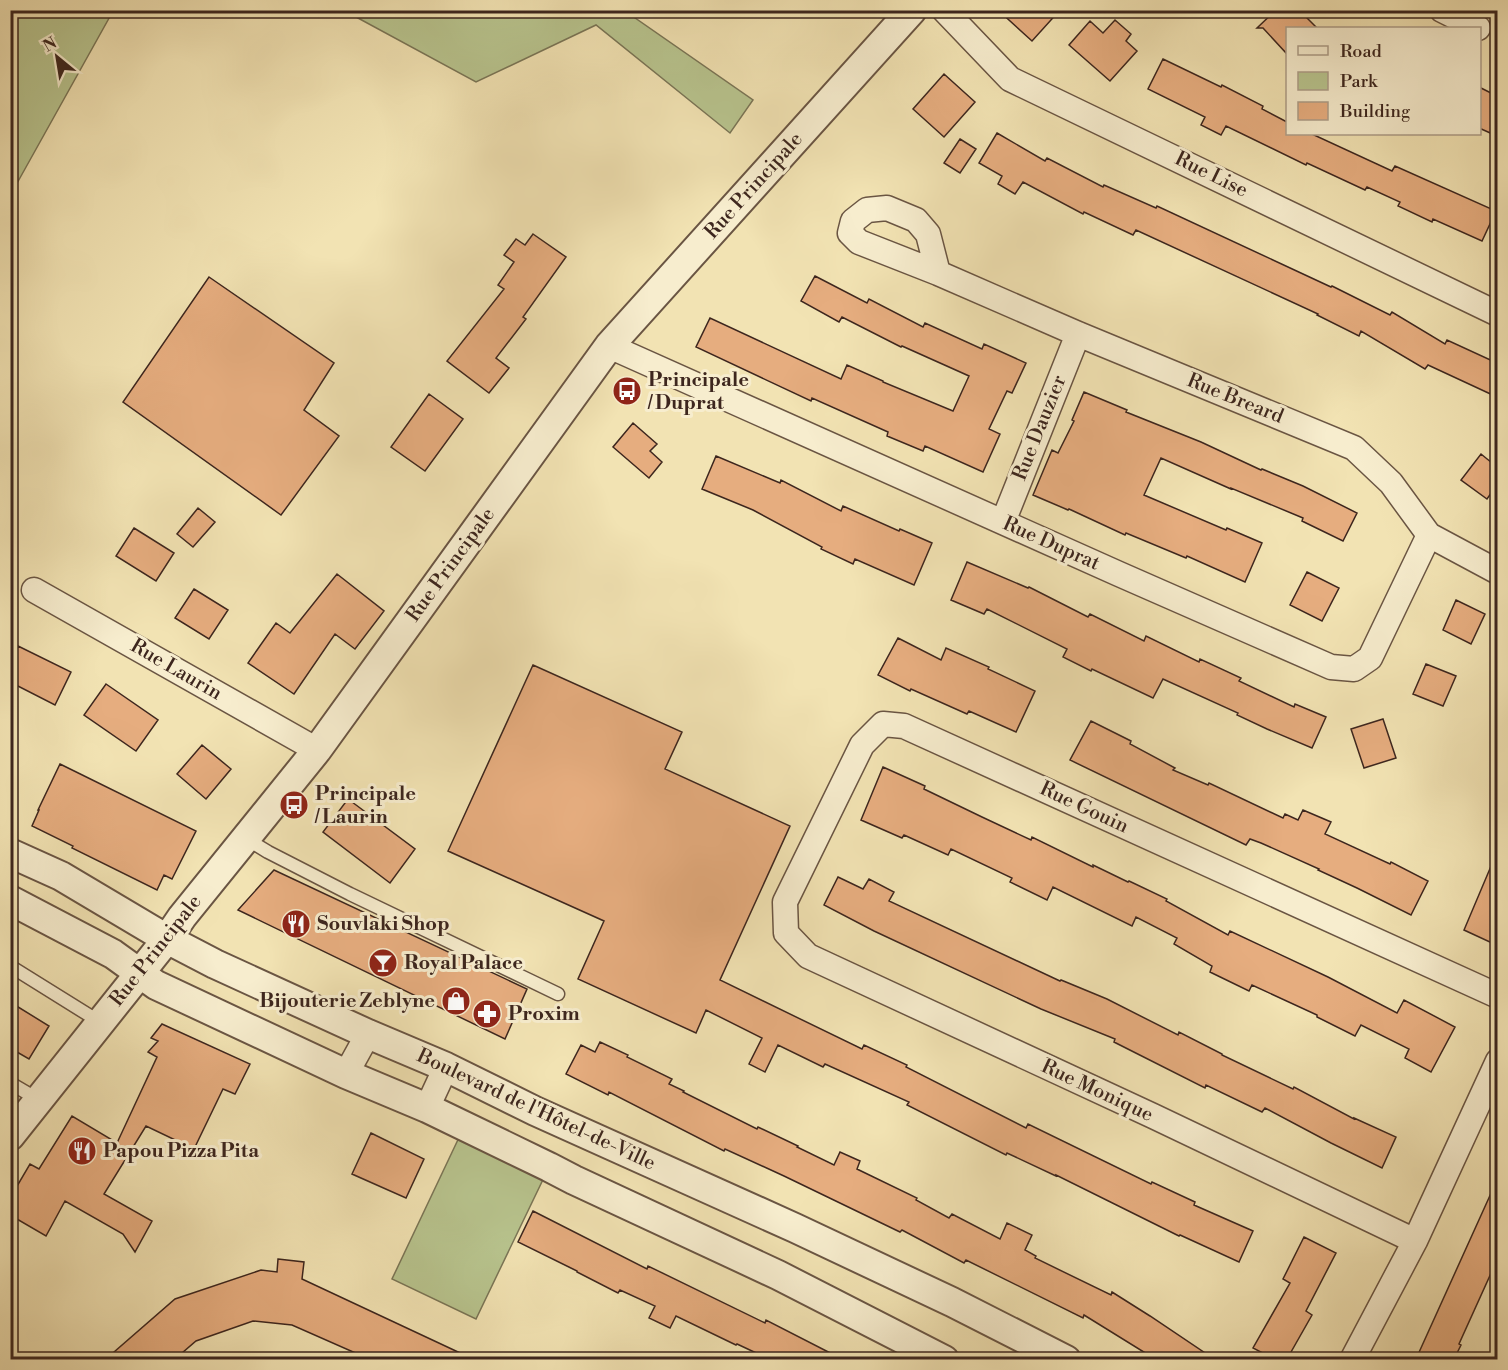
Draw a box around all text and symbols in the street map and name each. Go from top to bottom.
north arrow [27,27,87,87]
legend [1286,27,1481,135]
text: N [40,33,61,57]
text: Road [1340,40,1383,63]
text: Park [1340,70,1379,93]
text: Building [1339,100,1411,123]
street label: Rue Principale [700,127,808,245]
street label: Rue Lise [1170,147,1252,203]
place label: Principale / Duprat [647,368,749,416]
street label: Rue Breard [1183,368,1288,430]
street label: Rue Dauzier [1008,371,1073,484]
bus stop icon: Principale / Duprat [611,375,643,407]
street label: Rue Principale [401,503,501,627]
street label: Rue Duprat [999,511,1103,577]
street label: Rue Laurin [126,634,226,706]
street label: Rue Gouin [1036,777,1133,840]
place label: Principale / Laurin [314,782,416,830]
bus stop icon: Principale / Laurin [278,789,310,821]
street label: Rue Principale [105,890,207,1012]
restaurant icon: Souvlaki Shop [280,908,312,940]
place label: Souvlaki Shop [317,912,450,937]
bar icon: Royal Palace [367,947,399,979]
place label: Royal Palace [404,951,523,976]
shop icon: Bijouterie Zeblyne [440,985,472,1017]
place label: Bijouterie Zeblyne [259,989,435,1014]
pharmacy icon: Proxim [471,998,503,1030]
place label: Proxim [508,1002,580,1027]
street label: Boulevard de l'Hôtel-de-Ville [412,1043,659,1176]
street label: Rue Monique [1037,1054,1157,1128]
restaurant icon: Papou Pizza Pita [66,1135,98,1167]
place label: Papou Pizza Pita [103,1139,259,1164]

